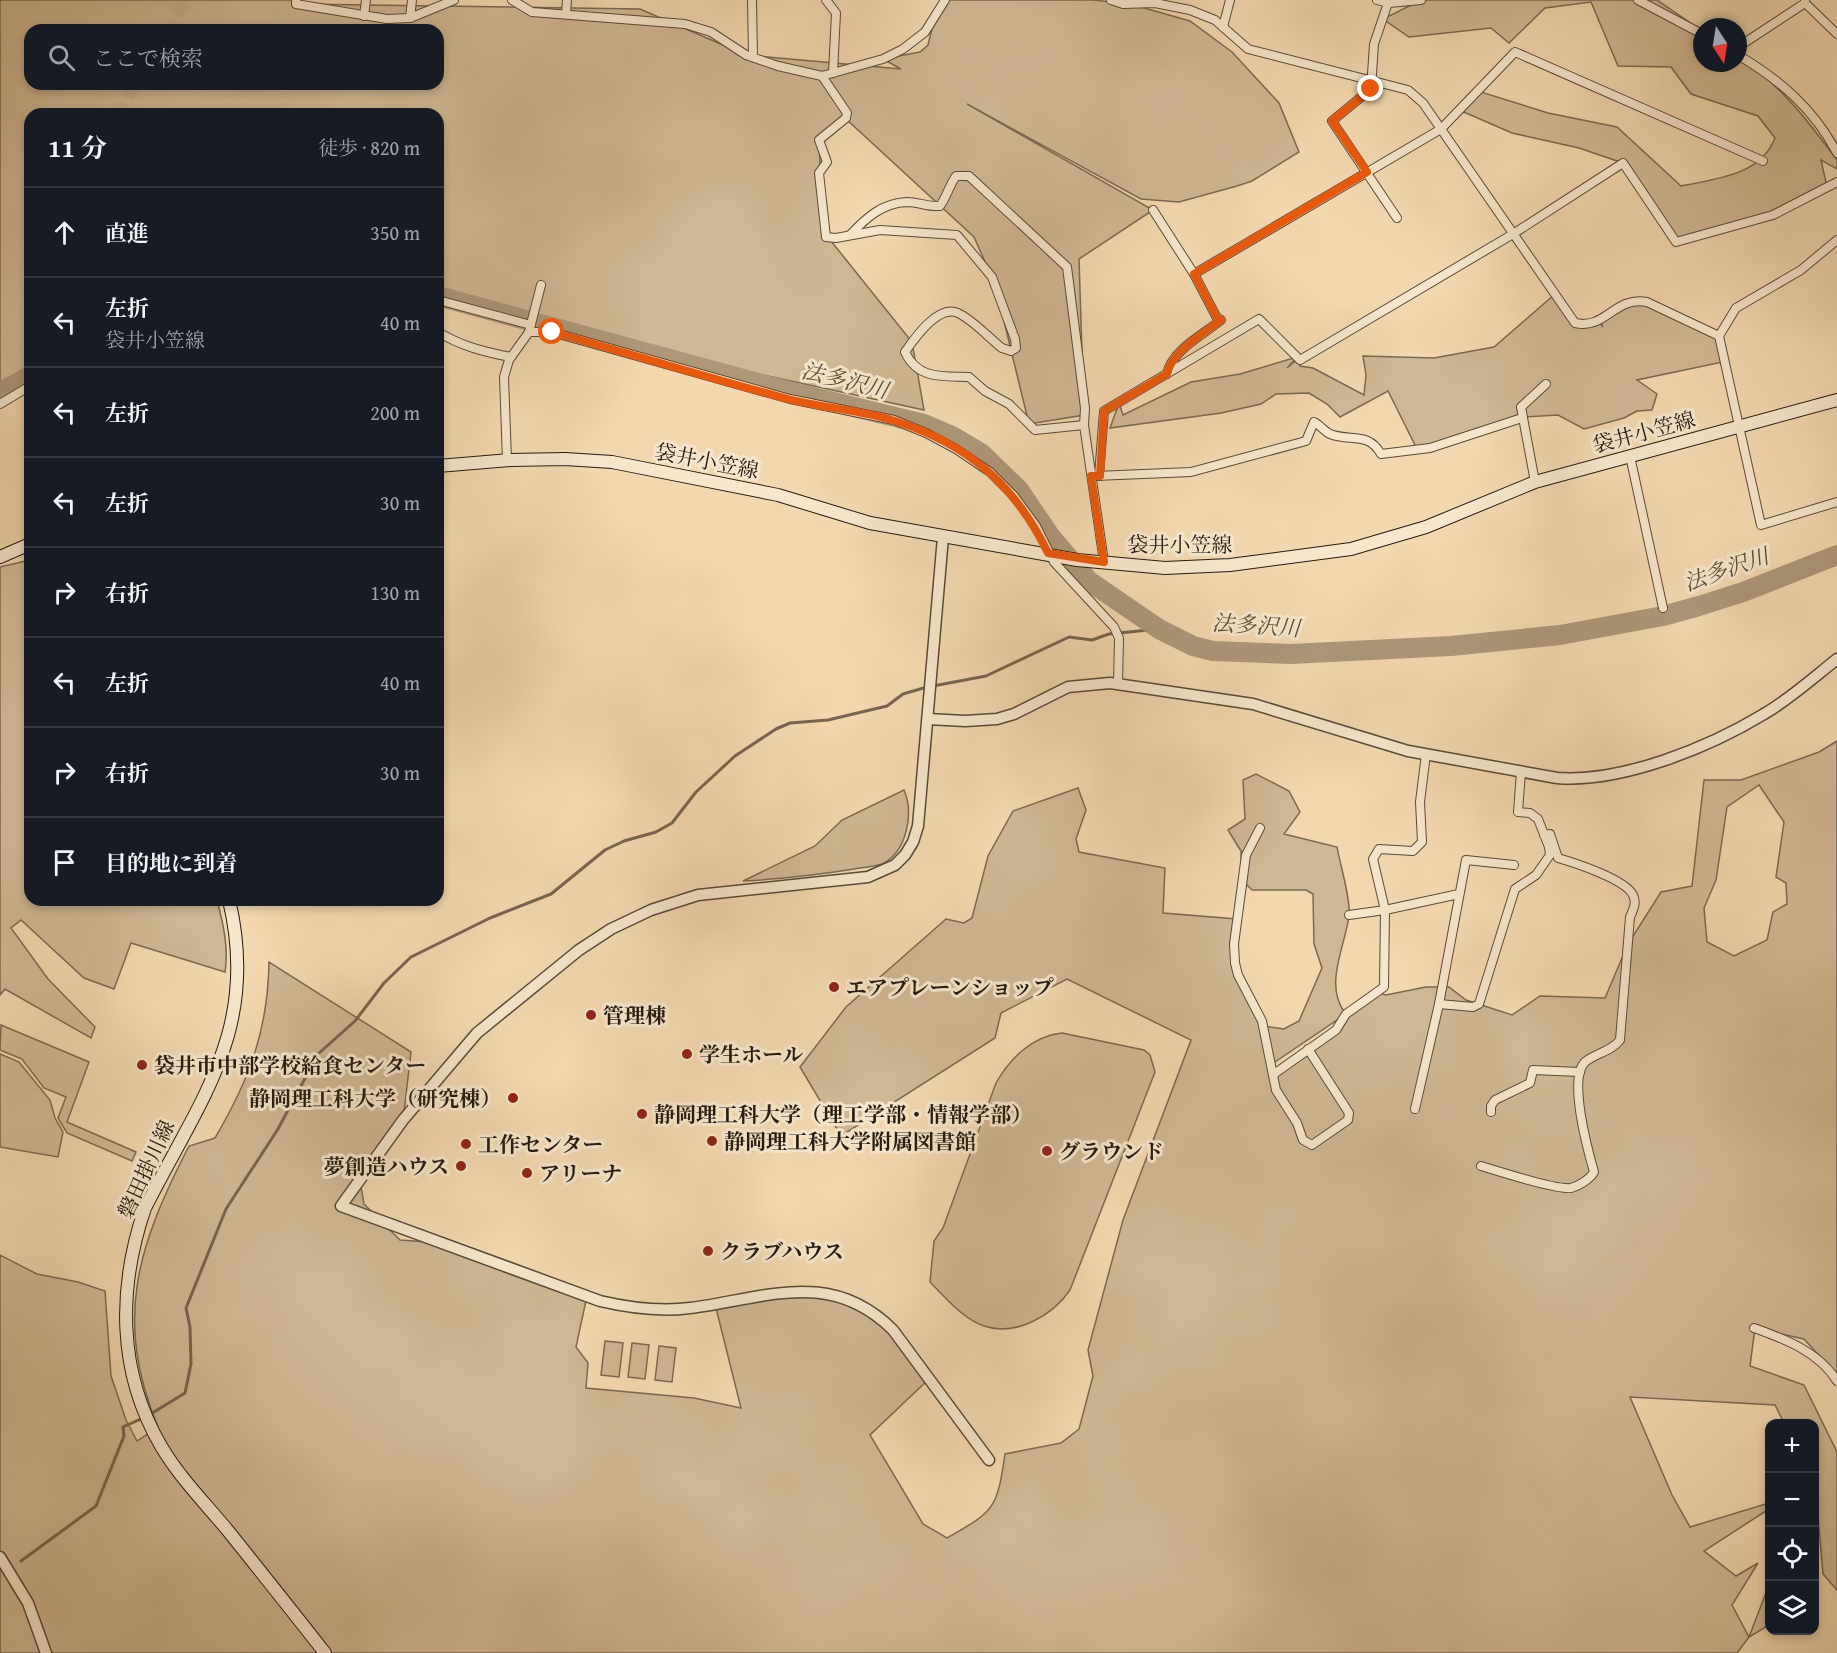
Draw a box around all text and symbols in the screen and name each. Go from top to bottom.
north arrow [1693,18,1747,72]
search box [24,24,444,90]
icon: search [45,41,78,74]
text: ここで検索 [93,42,203,74]
route end [1357,75,1383,101]
text: 11 分 [48,128,107,167]
text: 徒歩 · 820 m [318,133,420,162]
icon: ahead [48,216,81,249]
text: 直進 [105,217,149,249]
text: 350 m [370,218,420,247]
text: 左折 [105,292,149,324]
icon: left [48,306,81,339]
text: 40 m [380,308,420,337]
route start [538,318,564,344]
text: 袋井小笠線 [105,325,205,354]
water label: 法多沢川 [798,354,893,407]
icon: left [48,396,81,429]
text: 左折 [105,397,149,429]
text: 200 m [370,398,420,427]
street label: 袋井小笠線 [1589,403,1699,461]
street label: 袋井小笠線 [653,436,761,486]
icon: left [48,486,81,519]
text: 左折 [105,487,149,519]
text: 30 m [380,488,420,517]
street label: 袋井小笠線 [1128,529,1233,560]
water label: 法多沢川 [1679,539,1775,598]
icon: right [48,576,81,609]
text: 右折 [105,577,149,609]
text: 130 m [370,578,420,607]
water label: 法多沢川 [1211,606,1303,644]
icon: left [48,666,81,699]
text: 左折 [105,667,149,699]
text: 40 m [380,668,420,697]
icon: right [48,756,81,789]
text: 右折 [105,757,149,789]
text: 30 m [380,758,420,787]
icon: arrive [48,846,81,879]
text: 目的地に到着 [105,847,237,879]
place label: エアプレーンショップ [846,972,1054,1003]
marker: エアプレーンショップ [827,980,841,994]
place label: 管理棟 [603,1000,666,1031]
marker: 管理棟 [584,1008,598,1022]
place label: 学生ホール [699,1039,804,1070]
marker: 学生ホール [680,1047,694,1061]
place label: 袋井市中部学校給食センター [154,1050,426,1081]
marker: 袋井市中部学校給食センター [135,1058,149,1072]
place label: 静岡理工科大学（研究棟） [249,1083,501,1114]
marker: 静岡理工科大学（研究棟） [506,1091,520,1105]
place label: 静岡理工科大学（理工学部・情報学部） [654,1099,1032,1130]
marker: 静岡理工科大学（理工学部・情報学部） [635,1107,649,1121]
street label: 磐田掛川線 [110,1115,182,1223]
place label: 静岡理工科大学附属図書館 [724,1126,976,1157]
place label: 工作センター [478,1129,603,1160]
marker: 静岡理工科大学附属図書館 [705,1134,719,1148]
place label: グラウンド [1059,1136,1164,1167]
marker: 工作センター [459,1137,473,1151]
marker: グラウンド [1040,1144,1054,1158]
place label: 夢創造ハウス [324,1151,449,1182]
place label: アリーナ [539,1158,622,1189]
marker: 夢創造ハウス [454,1159,468,1173]
marker: アリーナ [520,1166,534,1180]
place label: クラブハウス [720,1236,844,1267]
marker: クラブハウス [701,1244,715,1258]
map controls [1765,1419,1819,1635]
button: + [1765,1419,1819,1473]
button: − [1765,1473,1819,1527]
button: locate [1765,1527,1819,1581]
button: layers [1765,1581,1819,1635]

